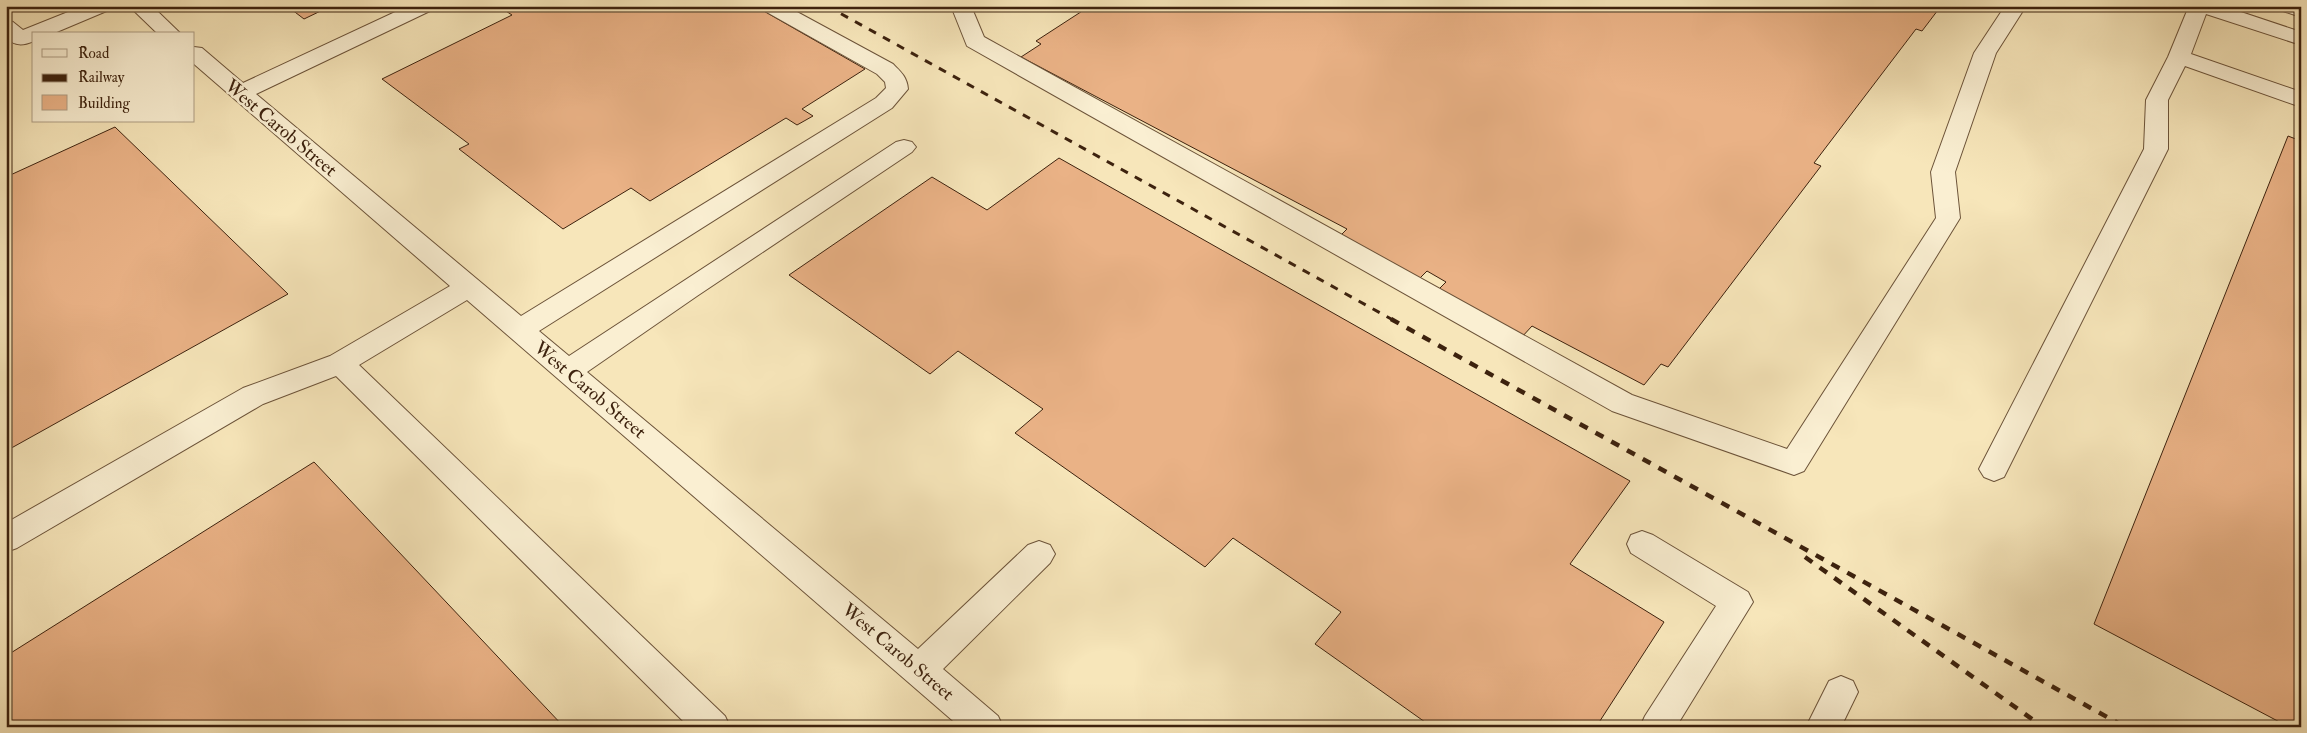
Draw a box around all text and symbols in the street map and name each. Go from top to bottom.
legend [32,32,195,122]
text: Road [78,44,110,63]
text: Railway [78,68,125,87]
street label: West Carob Street [219,73,342,182]
text: Building [78,94,130,113]
street label: West Carob Street [528,335,651,444]
street label: West Carob Street [836,597,959,706]

